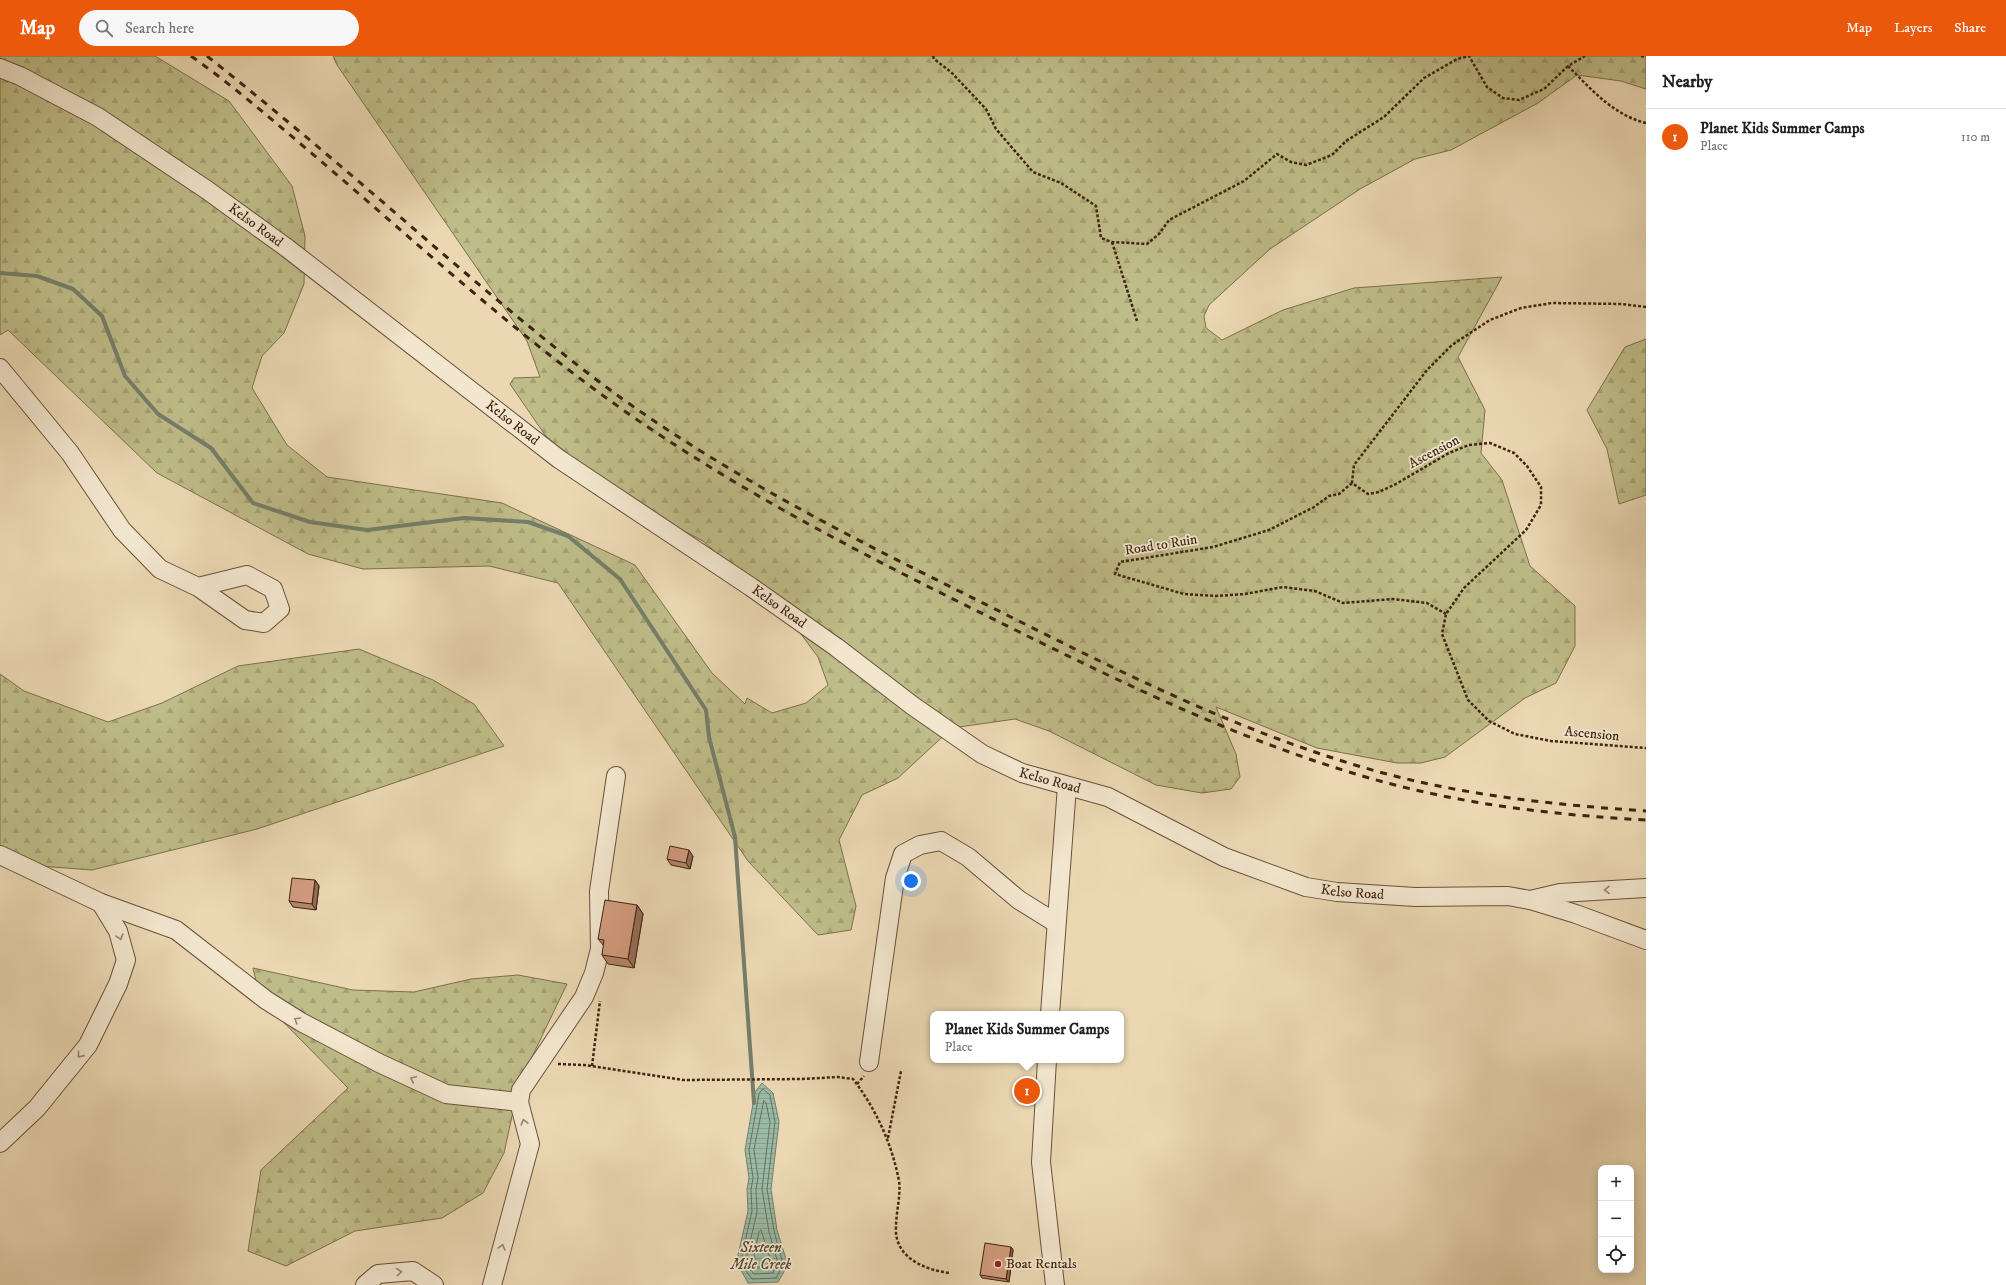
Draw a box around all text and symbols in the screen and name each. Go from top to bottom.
search box [79,10,359,46]
text: Map [20,17,55,40]
icon: search [93,17,115,39]
text: Search here [125,19,194,38]
text: Map [1846,19,1872,37]
text: Layers [1894,19,1932,37]
text: Share [1954,19,1986,37]
text: Nearby [1662,71,1712,93]
text: Planet Kids Summer Camps [1700,119,1864,138]
text: 1 [1673,129,1677,145]
text: 110 m [1961,129,1990,145]
text: Place [1700,138,1728,154]
street label: Kelso Road [225,199,287,251]
street label: Kelso Road [482,396,543,449]
street label: Ascension [1405,431,1463,473]
street label: Road to Ruin [1123,530,1199,560]
street label: Kelso Road [748,581,810,632]
street label: Ascension [1564,723,1621,745]
street label: Kelso Road [1017,764,1083,798]
your location [901,871,921,891]
street label: Kelso Road [1320,881,1384,904]
one-way arrow [1604,886,1610,894]
one-way arrow [115,934,124,941]
popup [930,1011,1124,1063]
one-way arrow [294,1017,301,1024]
text: Planet Kids Summer Camps [945,1020,1109,1039]
text: Place [945,1039,973,1055]
one-way arrow [77,1051,84,1058]
one-way arrow [410,1076,417,1084]
pin: 1 [1014,1076,1040,1106]
one-way arrow [520,1118,529,1125]
map controls [1598,1165,1634,1273]
button: + [1598,1165,1634,1201]
button: − [1598,1201,1634,1237]
button: locate [1598,1237,1634,1273]
water label: Sixteen Mile Creek [730,1238,792,1274]
one-way arrow [498,1244,506,1251]
place label: Boat Rentals [1006,1255,1077,1273]
marker: Boat Rentals [993,1259,1003,1269]
one-way arrow [396,1268,402,1277]

